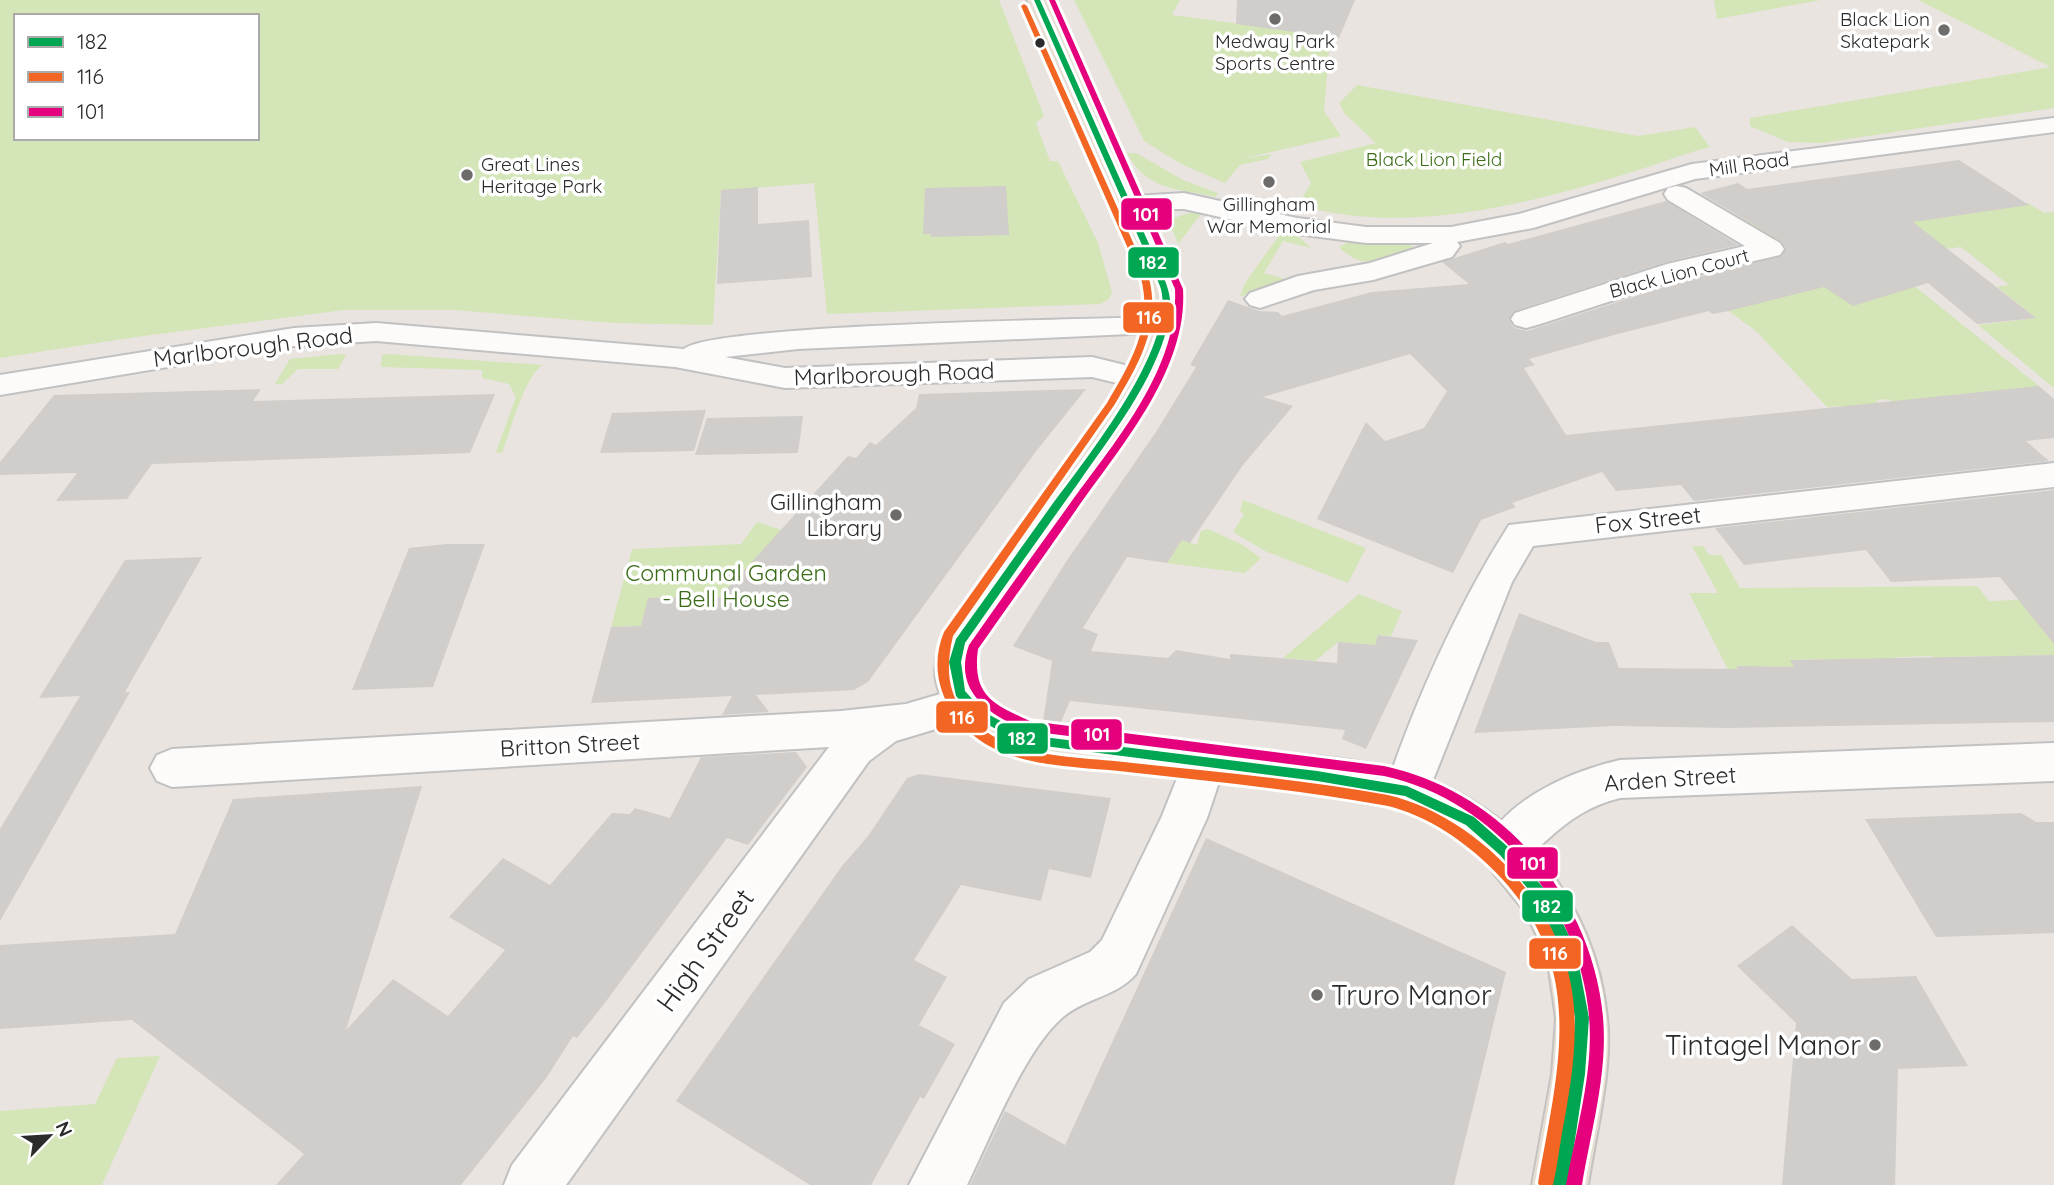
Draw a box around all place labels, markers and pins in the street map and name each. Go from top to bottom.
place label: Black Lion Skatepark [1840,7,1930,53]
marker: Medway Park Sports Centre [1267,11,1283,27]
marker: Black Lion Skatepark [1936,22,1952,38]
place label: Medway Park Sports Centre [1215,29,1335,75]
unlabelled marker [1033,36,1047,50]
place label: Great Lines Heritage Park [481,152,602,198]
marker: Great Lines Heritage Park [459,167,475,183]
marker: Gillingham War Memorial [1261,174,1277,190]
place label: Gillingham War Memorial [1207,192,1331,238]
place label: Gillingham Library [770,487,882,542]
marker: Gillingham Library [888,507,904,523]
place label: Truro Manor [1331,977,1492,1012]
marker: Truro Manor [1309,987,1325,1003]
place label: Tintagel Manor [1665,1027,1861,1062]
marker: Tintagel Manor [1867,1037,1883,1053]

